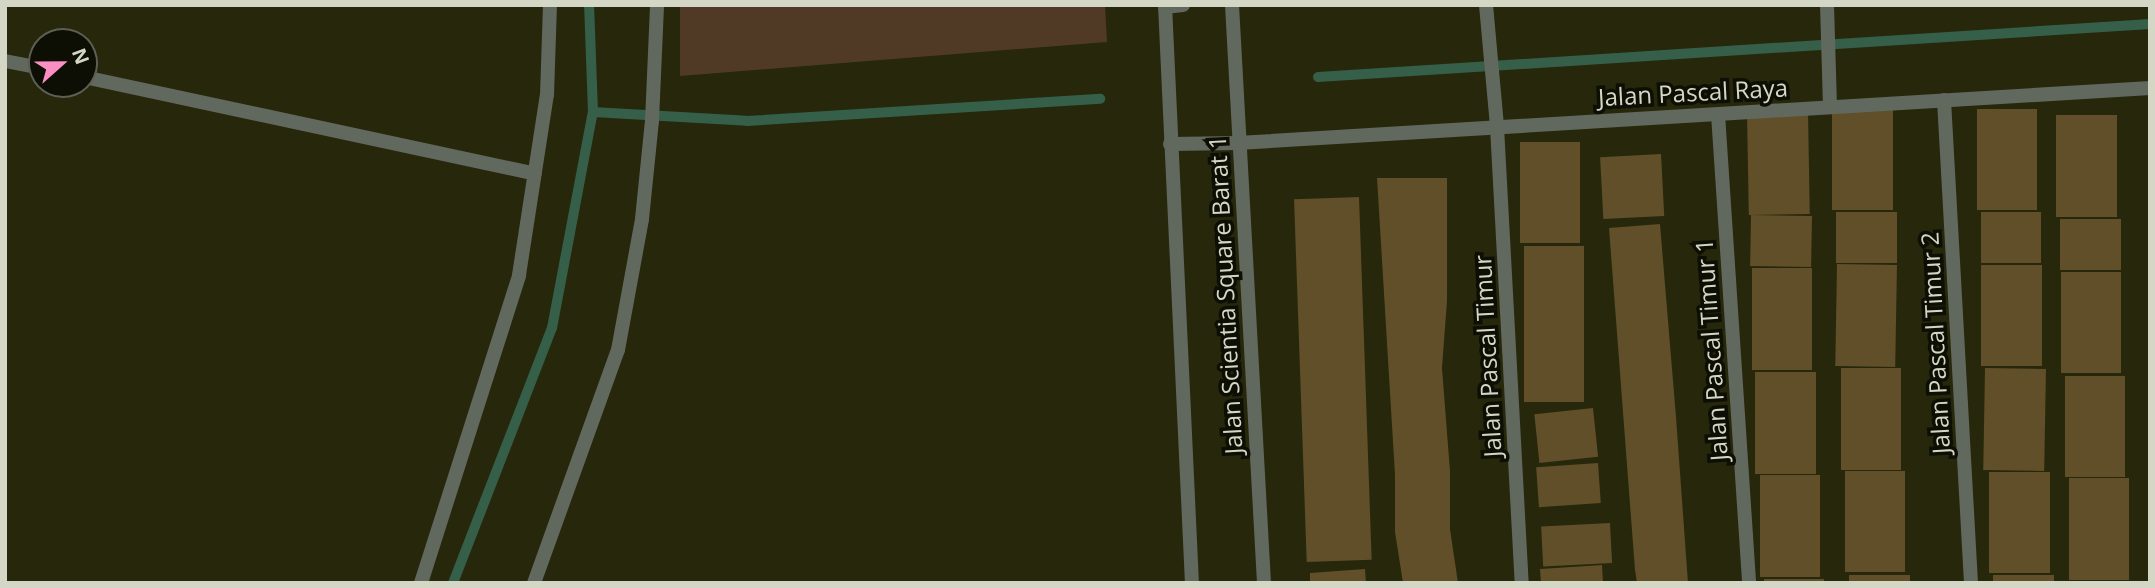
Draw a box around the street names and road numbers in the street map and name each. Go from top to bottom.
street label: Jalan Pascal Raya [1597,73,1789,111]
street label: Jalan Scientia Square Barat 1 [1202,135,1248,455]
street label: Jalan Pascal Timur 2 [1915,231,1955,455]
street label: Jalan Pascal Timur 1 [1689,238,1733,462]
street label: Jalan Pascal Timur [1467,254,1507,458]

